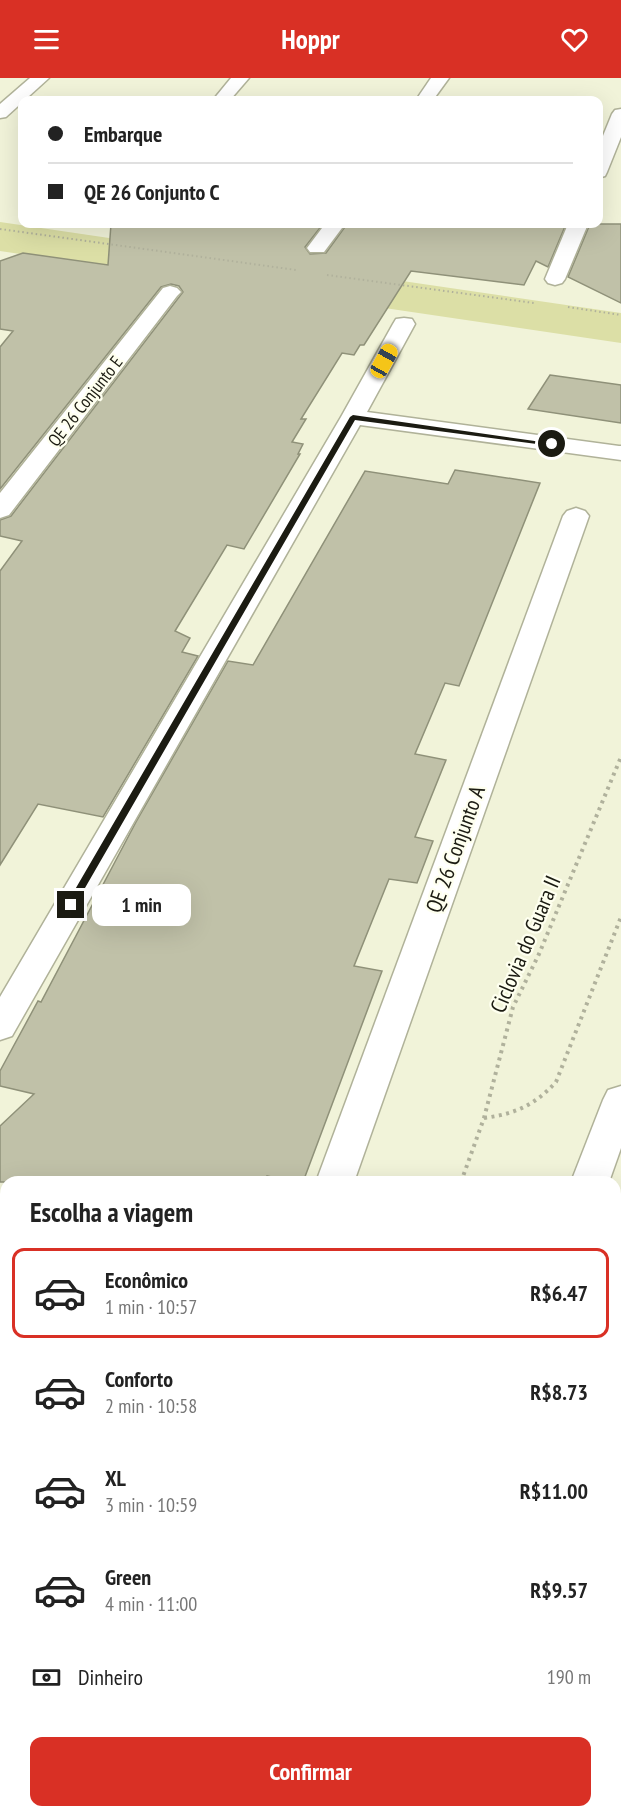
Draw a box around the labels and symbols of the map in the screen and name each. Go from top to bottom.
car [367,341,401,381]
street label: QE 26 Conjunto E [43,351,127,451]
route start [538,430,565,457]
street label: QE 26 Conjunto A [419,781,491,916]
street label: Ciclovia do Guara II [483,871,567,1017]
callout: 1 min [92,884,191,926]
route end [57,891,84,918]

